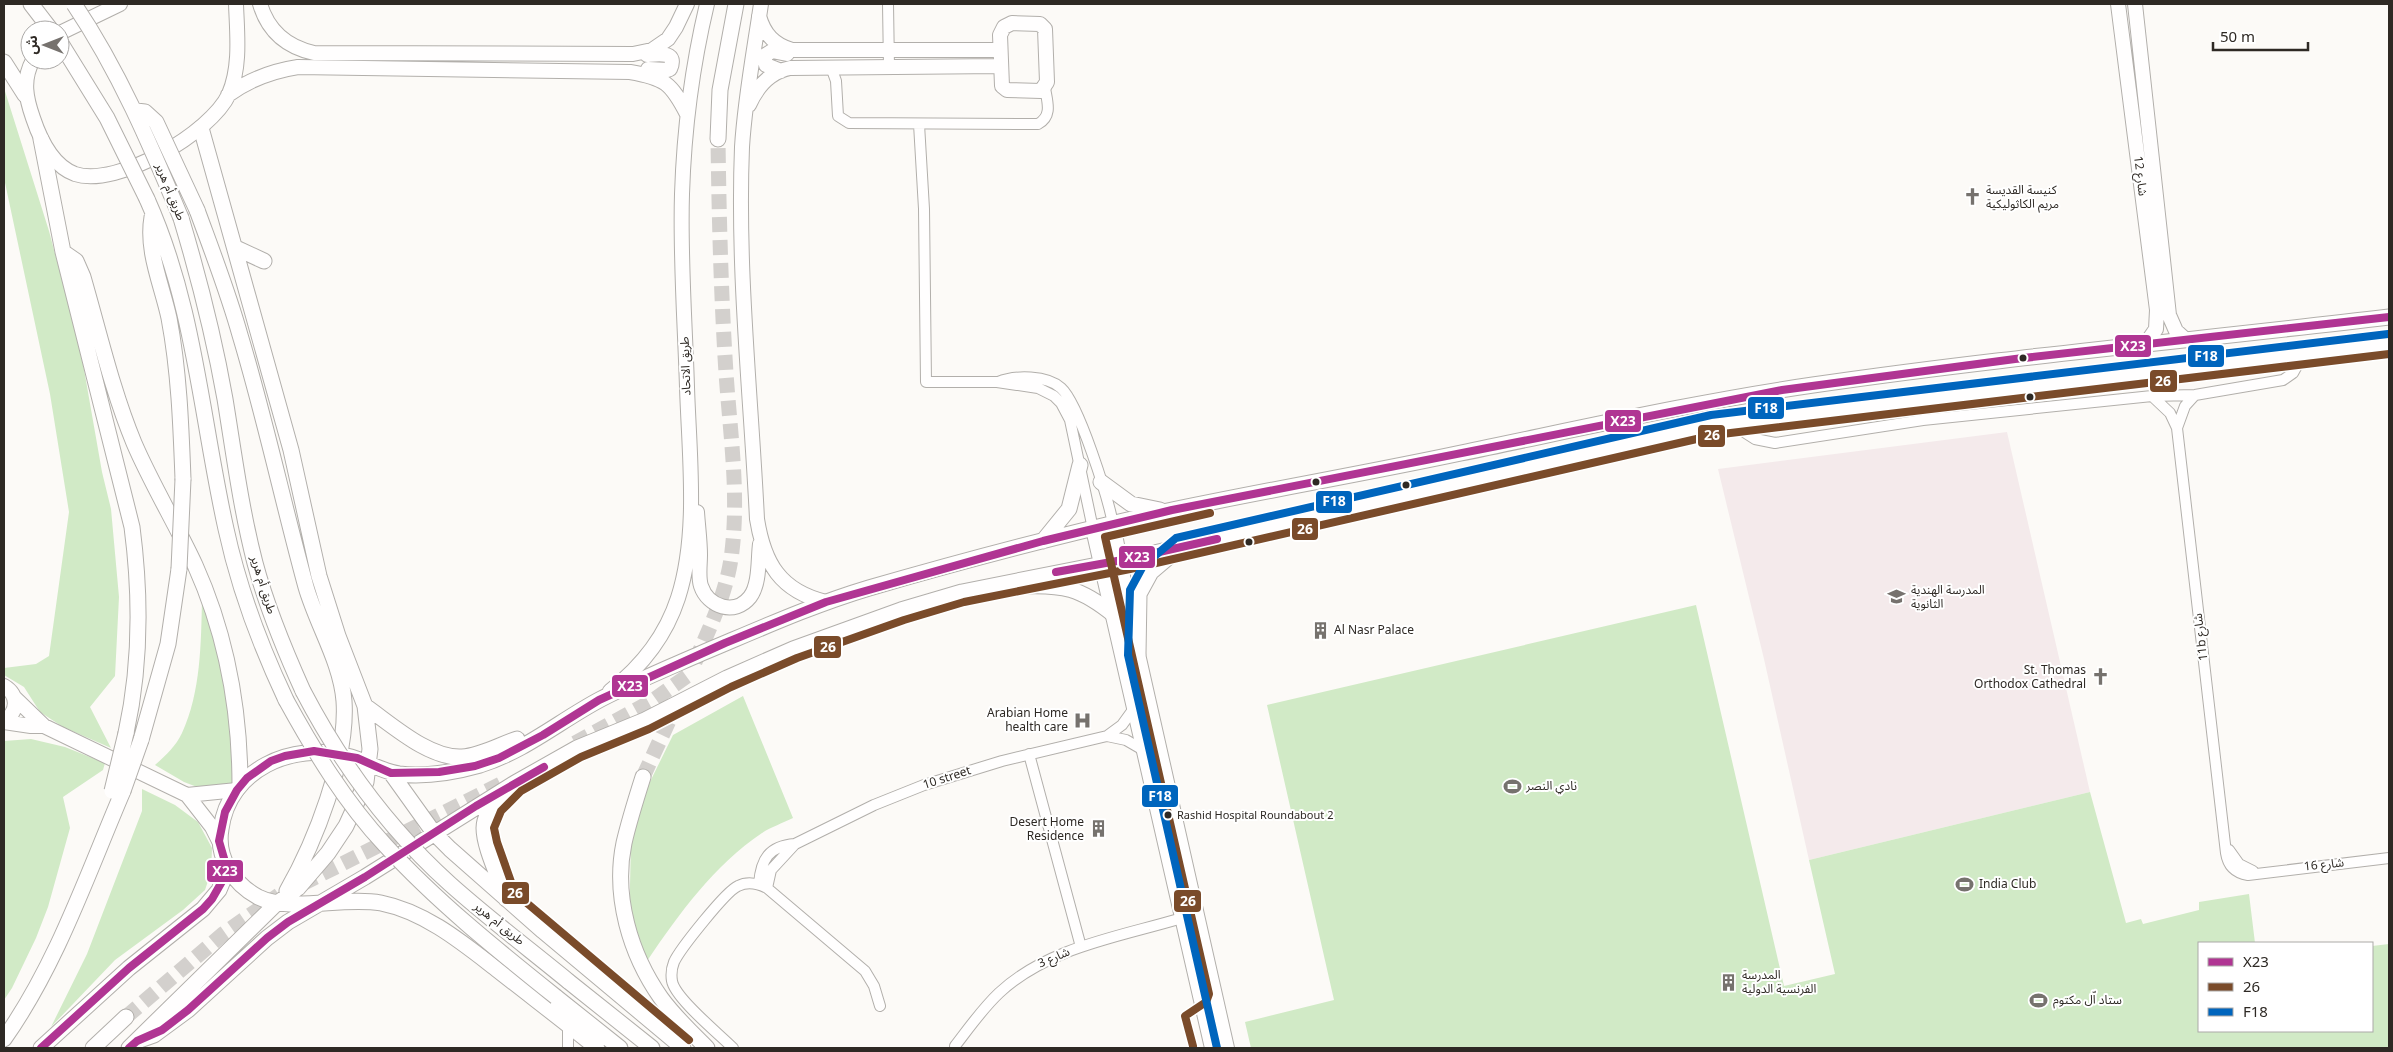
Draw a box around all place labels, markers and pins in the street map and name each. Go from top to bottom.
place label: كنيسة القديسة مريم الكاثوليكية [1986,178,2059,217]
church icon: كنيسة القديسة مريم الكاثوليكية [1962,187,1982,207]
unlabelled marker [2018,353,2028,363]
unlabelled marker [2025,392,2035,402]
unlabelled marker [1311,477,1321,487]
unlabelled marker [1401,480,1411,490]
unlabelled marker [1244,537,1254,547]
place label: المدرسة الهندية الثانوية [1911,578,1985,617]
school or university icon: المدرسة الهندية الثانوية [1887,587,1907,607]
place label: Al Nasr Palace [1334,618,1414,643]
building icon: Al Nasr Palace [1310,620,1330,640]
place label: St. Thomas Orthodox Cathedral [1974,658,2086,697]
church icon: St. Thomas Orthodox Cathedral [2090,667,2110,687]
place label: Arabian Home health care [987,701,1068,740]
hospital icon: Arabian Home health care [1072,710,1092,730]
place label: نادي النصر [1525,774,1577,799]
sports icon: نادي النصر [1502,776,1522,796]
place label: Rashid Hospital Roundabout 2 [1177,804,1333,827]
place label: Desert Home Residence [1009,810,1084,849]
marker: Rashid Hospital Roundabout 2 [1163,810,1173,820]
building icon: Desert Home Residence [1088,819,1108,839]
place label: India Club [1979,872,2036,897]
sports icon: India Club [1955,874,1975,894]
place label: المدرسة الفرنسية الدولية [1742,963,1816,1002]
building icon: المدرسة الفرنسية الدولية [1718,972,1738,992]
place label: ستاد اّل مكتوم [2053,988,2122,1013]
sports icon: ستاد اّل مكتوم [2029,990,2049,1010]

